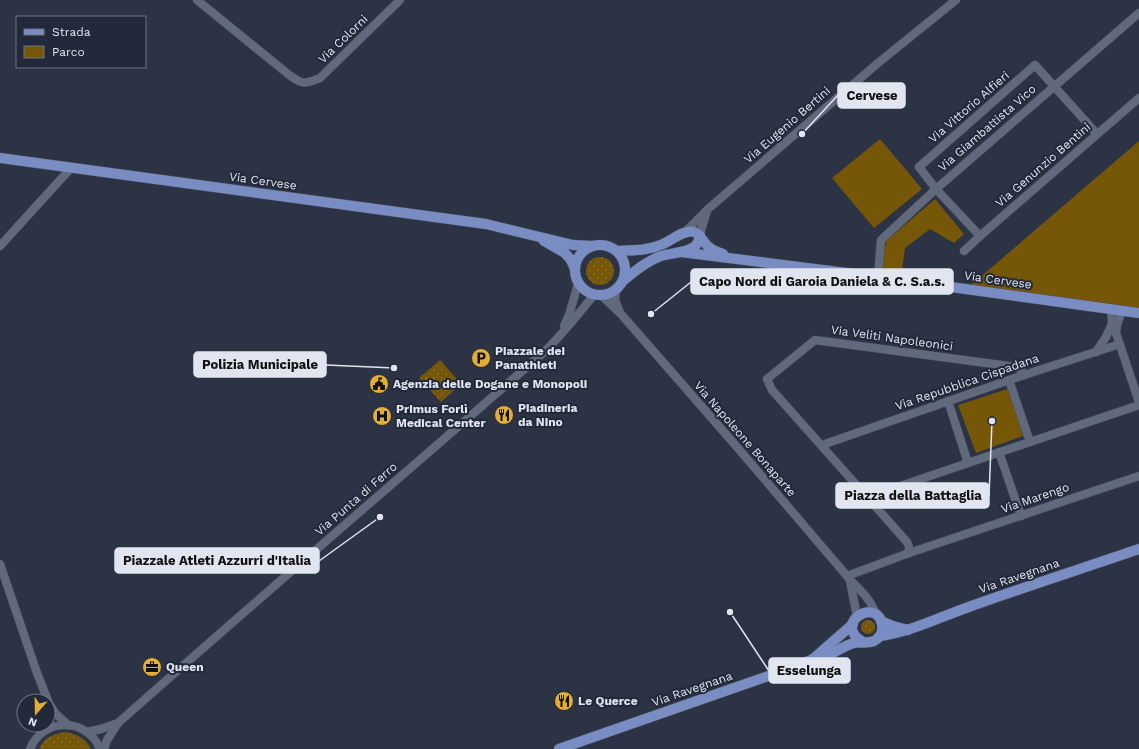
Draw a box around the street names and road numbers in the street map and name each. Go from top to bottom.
street label: Via Colorni [315,12,371,66]
street label: Via Vittorio Alfieri [926,68,1012,146]
street label: Via Giambattista Vico [935,82,1039,174]
street label: Via Eugenio Bertini [741,84,833,166]
street label: Via Genunzio Bentini [993,120,1093,210]
street label: Via Cervese [228,169,298,193]
street label: Via Cervese [963,268,1033,292]
street label: Via Veliti Napoleonici [830,323,954,353]
street label: Via Repubblica Cispadana [893,351,1041,413]
street label: Via Napoleone Bonaparte [691,379,799,500]
street label: Via Punta di Ferro [312,459,400,539]
street label: Via Marengo [999,480,1071,516]
street label: Via Ravegnana [977,556,1061,596]
street label: Via Ravegnana [650,669,734,709]

